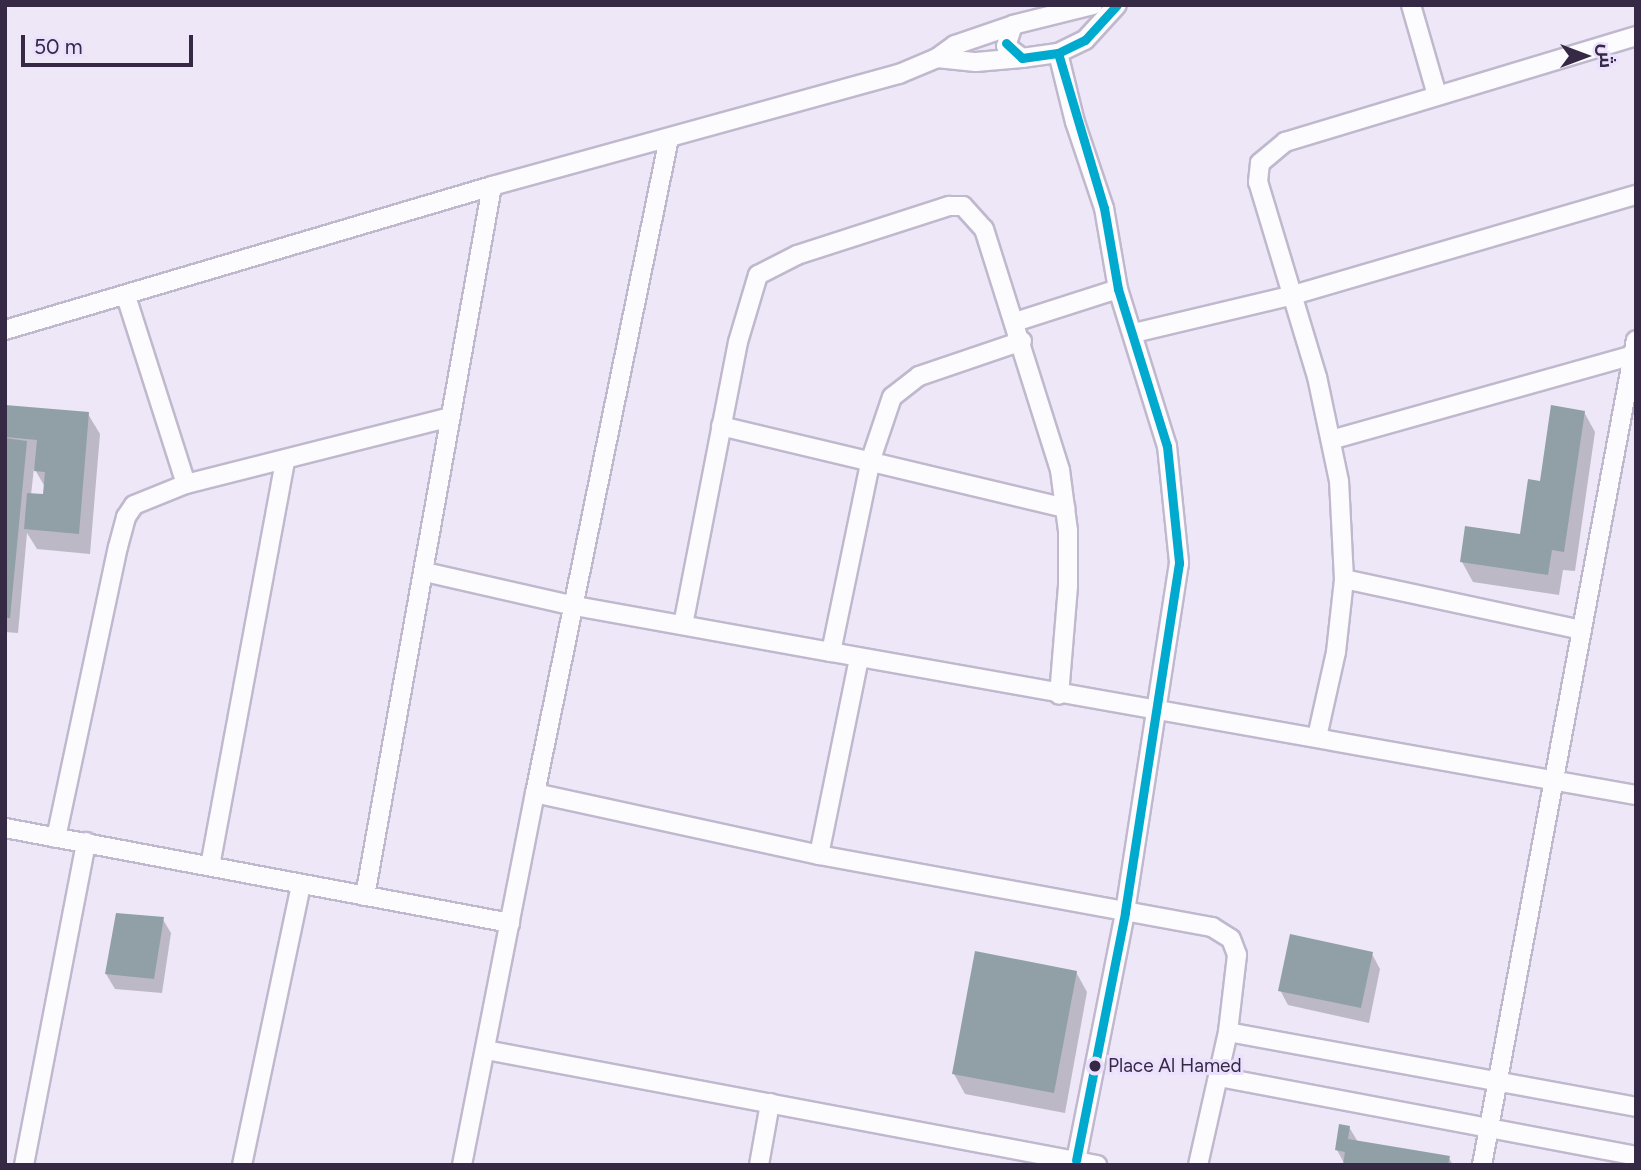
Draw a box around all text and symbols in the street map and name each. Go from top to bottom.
scale bar [24,21,196,65]
north arrow [1550,21,1620,91]
text: 50 m [34,34,83,59]
text: ش [1595,44,1618,68]
place label: Place Al Hamed [1108,1055,1242,1077]
marker: Place Al Hamed [1088,1059,1102,1073]

